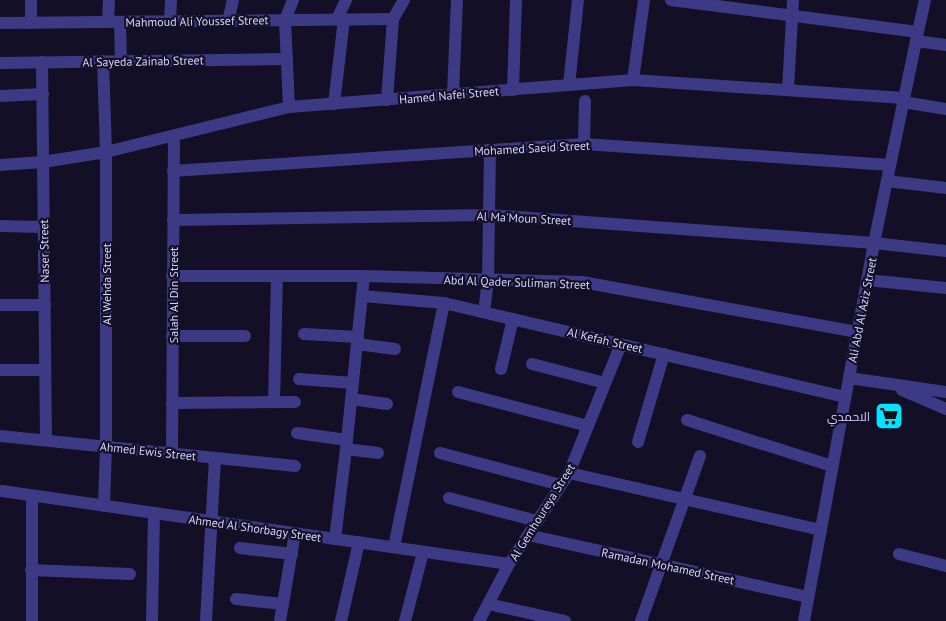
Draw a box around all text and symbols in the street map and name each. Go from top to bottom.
street label: Mahmoud Ali Youssef Street [125,12,269,30]
street label: Al Sayeda Zainab Street [82,52,204,70]
street label: Hamed Nafei Street [398,83,500,107]
street label: Mohamed Saeid Street [474,137,590,159]
street label: Al Ma'Moun Street [476,208,572,228]
street label: Naser Street [36,219,52,283]
street label: Al Wehda Street [99,243,114,325]
street label: Salah Al Din Street [166,247,181,343]
street label: Ali Abd Al Aziz Street [844,256,880,364]
street label: Abd Al Qader Suliman Street [444,272,590,292]
street label: Al Kefah Street [566,324,644,356]
supermarket icon: الاحمدي [874,401,904,431]
place label: الاحمدي [827,409,870,427]
street label: Ahmed Ewis Street [99,438,197,464]
street label: Al Gemhoureya Street [506,461,578,563]
street label: Ahmed Al Shorbagy Street [188,511,322,545]
street label: Ramadan Mohamed Street [600,545,736,587]

